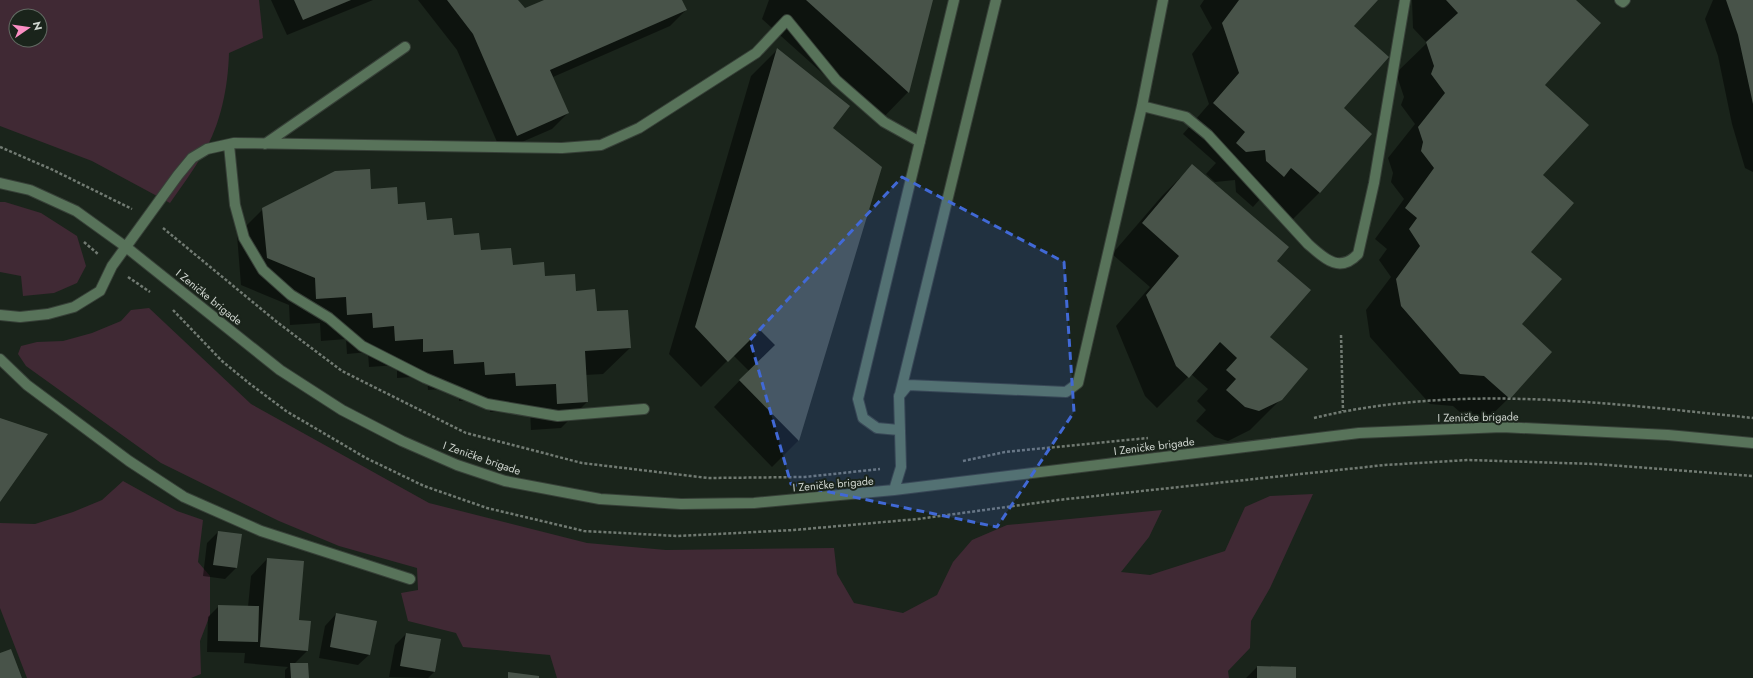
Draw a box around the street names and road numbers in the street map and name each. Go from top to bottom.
street label: I Zeničke brigade [172,265,246,329]
street label: I Zeničke brigade [1437,408,1519,426]
street label: I Zeničke brigade [1113,433,1196,459]
street label: I Zeničke brigade [441,437,523,479]
street label: I Zeničke brigade [792,472,875,496]

